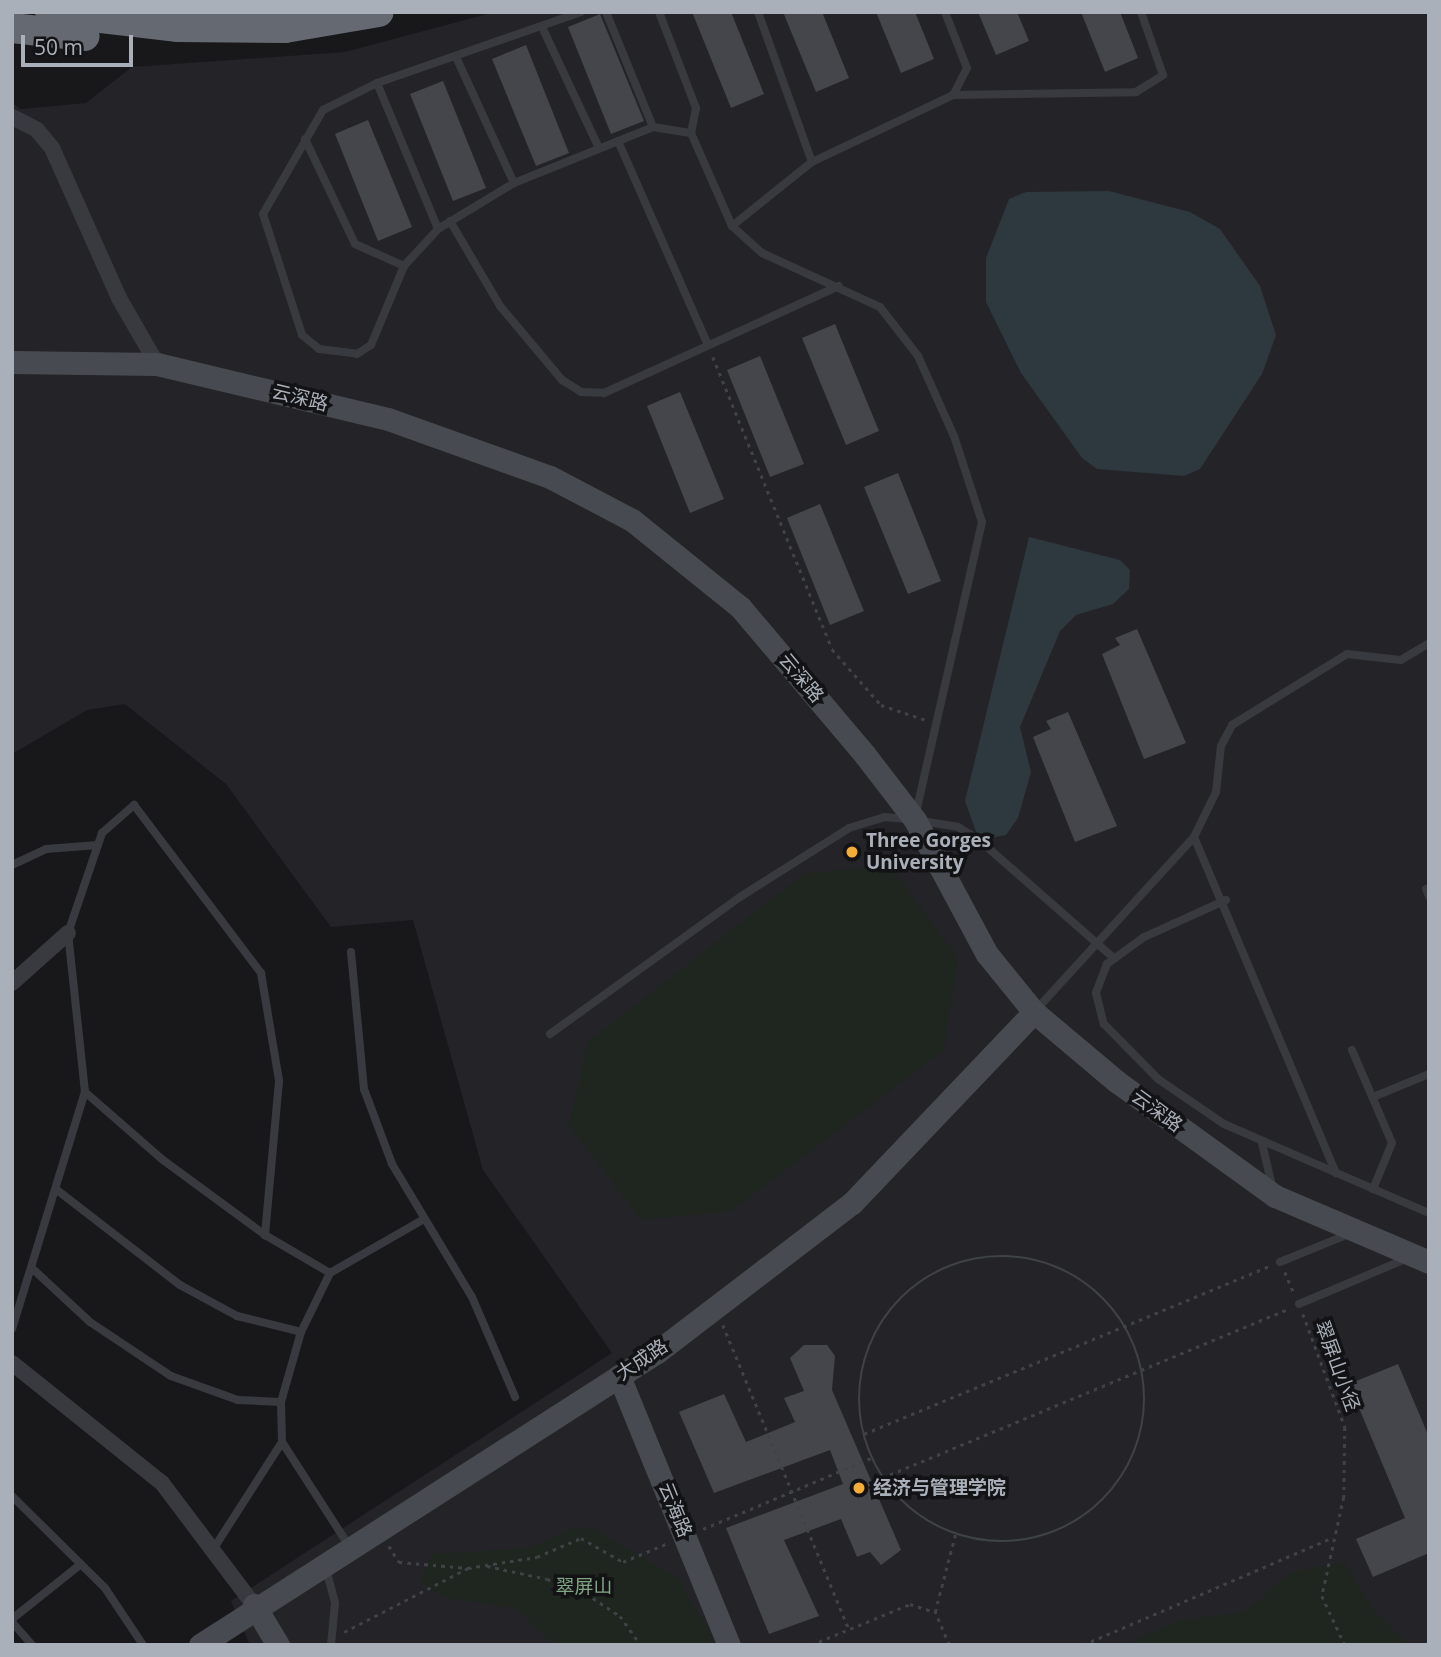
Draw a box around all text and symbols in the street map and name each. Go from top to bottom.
scale bar [24,21,136,65]
text: 50 m [34,33,83,61]
street label: 云深路 [270,380,330,416]
street label: 云深路 [774,649,828,707]
place label: Three Gorges University [866,830,991,874]
marker: Three Gorges University [844,844,860,860]
street label: 云深路 [1127,1085,1187,1137]
street label: 翠屏山小径 [1310,1317,1364,1415]
street label: 大成路 [612,1335,672,1385]
place label: 经济与管理学院 [873,1477,1006,1499]
street label: 云海路 [654,1479,696,1541]
marker: 经济与管理学院 [851,1480,867,1496]
park label: 翠屏山 [556,1576,612,1598]

